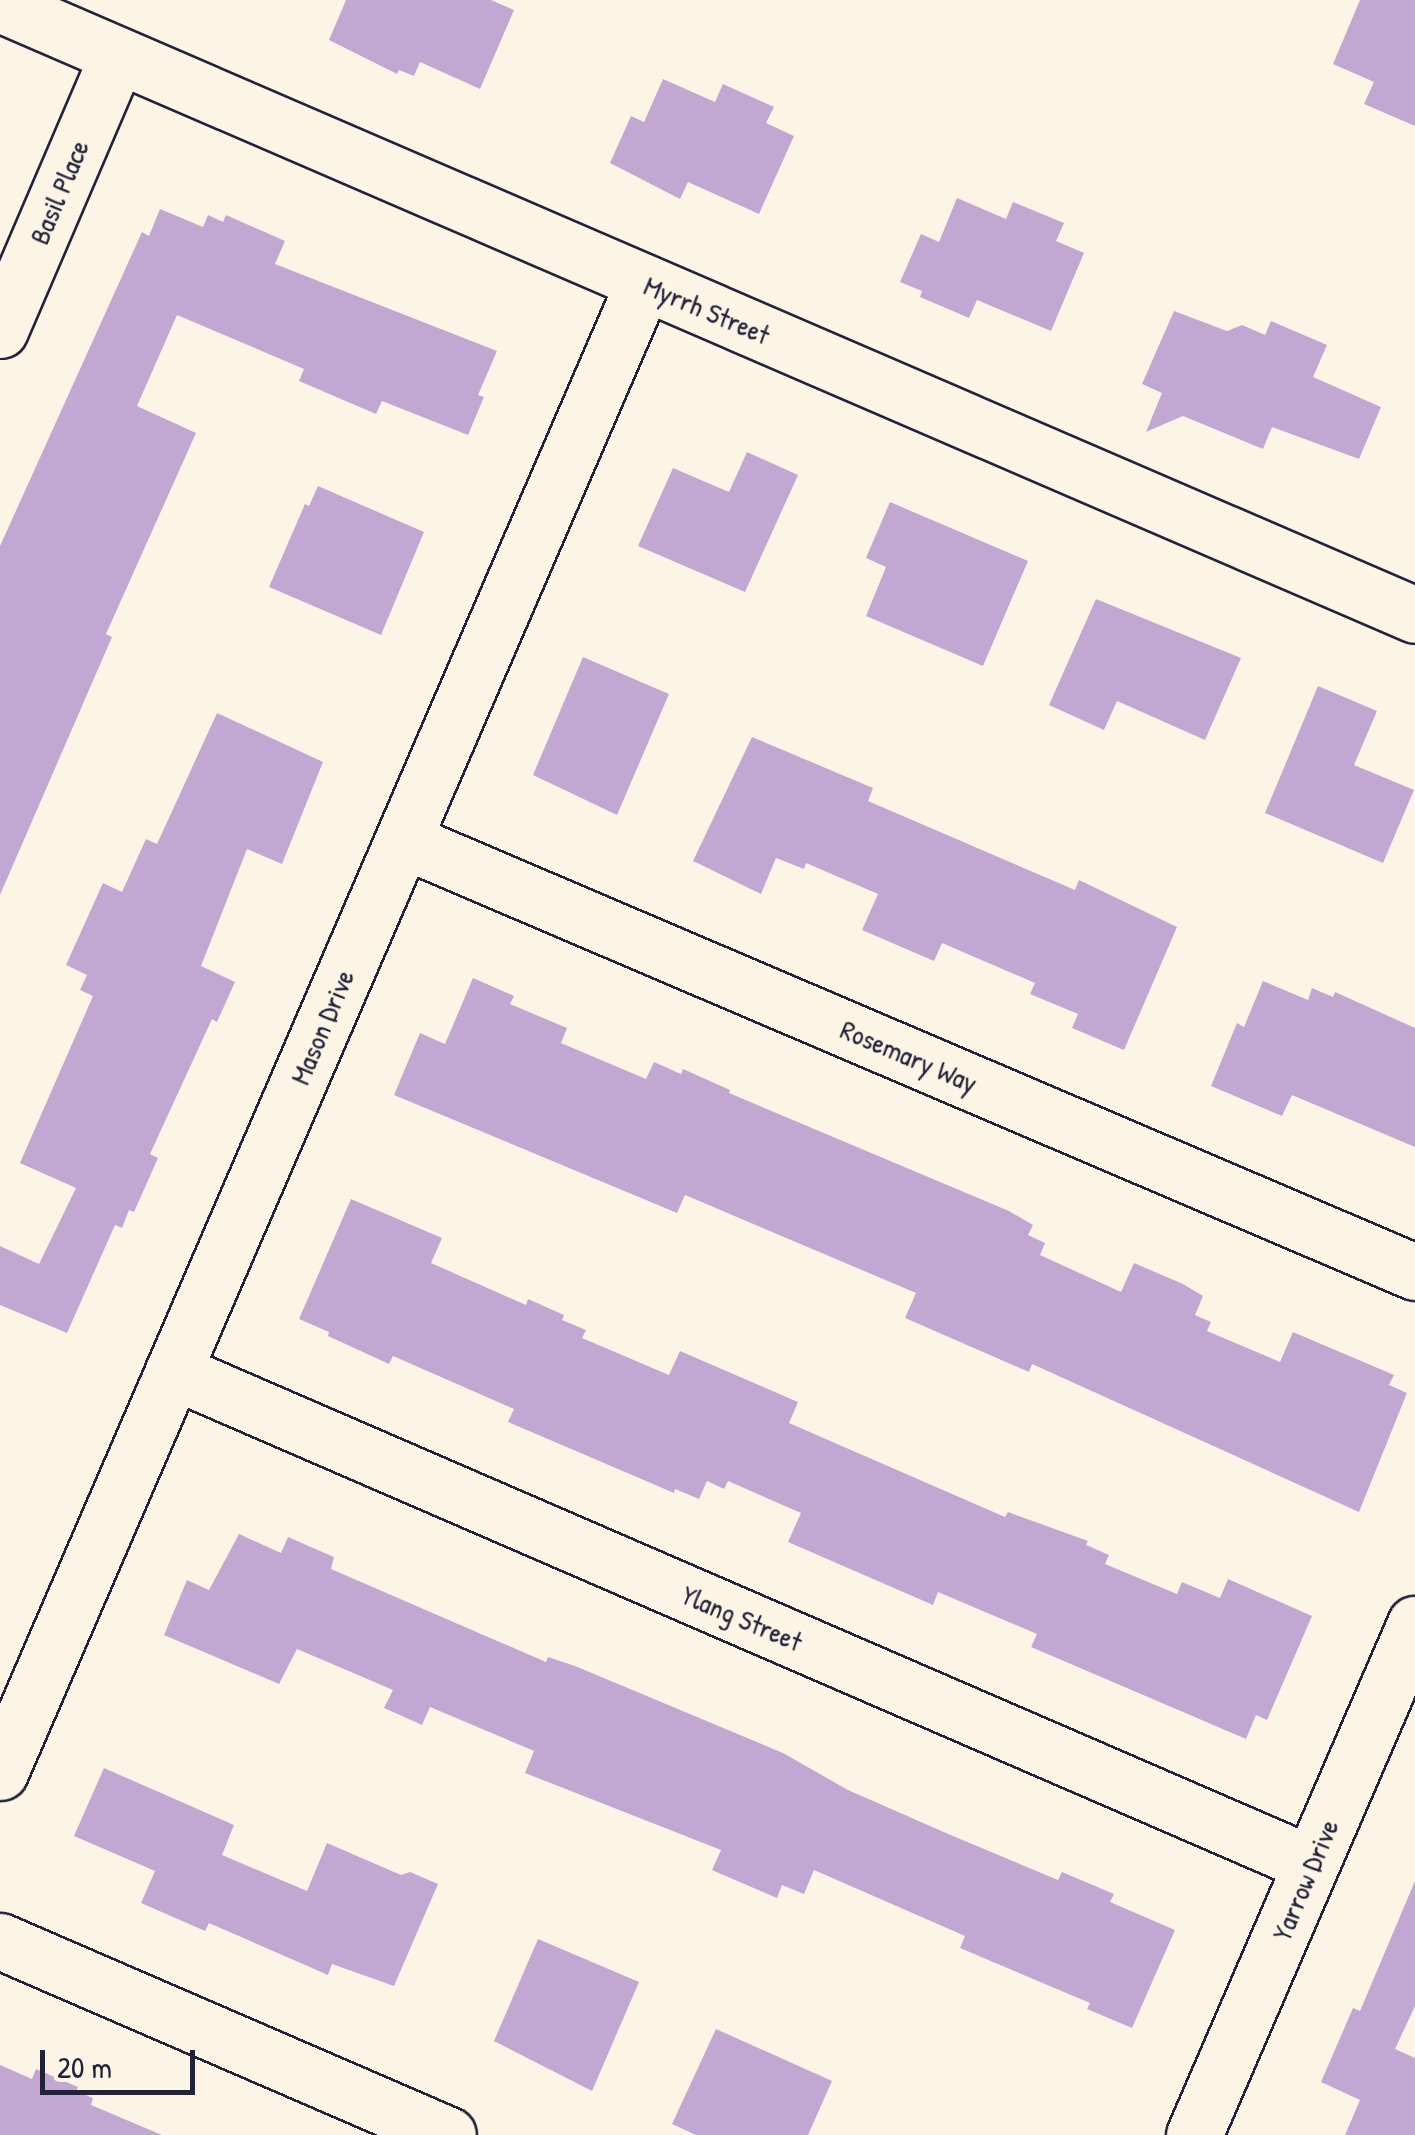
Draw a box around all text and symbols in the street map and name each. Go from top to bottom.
street label: Basil Place [22,135,96,249]
street label: Myrrh Street [639,268,775,352]
street label: Mason Drive [283,965,361,1089]
street label: Rosemary Way [836,1012,982,1100]
street label: Ylang Street [677,1578,807,1658]
street label: Yarrow Drive [1264,1814,1346,1946]
scale bar [45,2030,200,2092]
text: 20 m [57,2047,112,2087]

